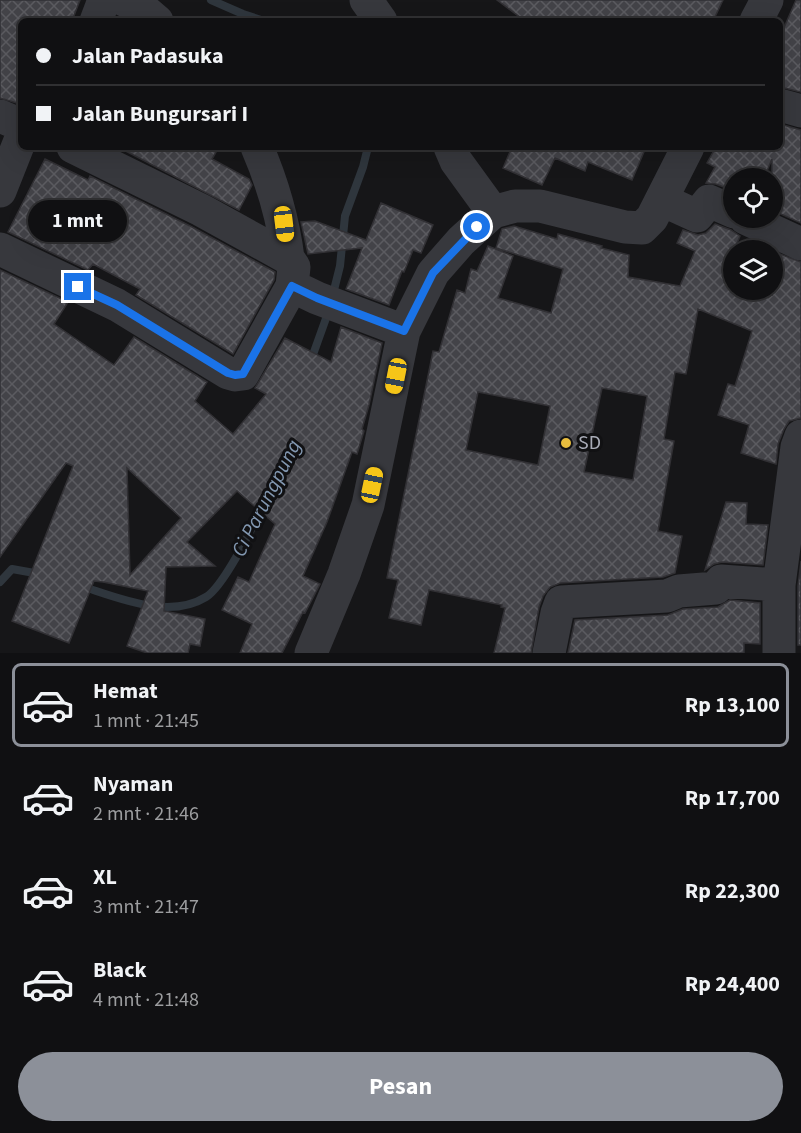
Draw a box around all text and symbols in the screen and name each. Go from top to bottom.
text: Jalan Padasuka [72,40,224,72]
text: Jalan Bungursari I [72,98,248,130]
map controls [723,168,783,300]
button: locate [723,168,783,228]
callout: 1 mnt [28,200,128,242]
car [273,205,295,243]
text: 1 mnt [52,207,103,235]
route start [463,213,490,240]
button: layers [723,240,783,300]
route end [64,273,91,300]
car [384,357,408,395]
place label: SD [578,429,601,457]
water label: Ci Parungpung [224,434,308,562]
marker: SD [559,436,573,450]
car [359,466,385,504]
text: Hemat [93,675,158,707]
icon: car [21,678,75,732]
text: Rp 13,100 [685,689,780,721]
text: 1 mnt · 21:45 [93,707,199,735]
text: Nyaman [93,768,173,800]
icon: car [21,771,75,825]
text: Rp 17,700 [685,782,780,814]
text: 2 mnt · 21:46 [93,800,199,828]
text: XL [93,861,117,893]
icon: car [21,864,75,918]
text: Rp 22,300 [685,875,780,907]
text: 3 mnt · 21:47 [93,893,199,921]
text: Black [93,954,147,986]
icon: car [21,957,75,1011]
text: Rp 24,400 [685,968,780,1000]
text: 4 mnt · 21:48 [93,986,199,1014]
button: Pesan [18,1052,783,1121]

